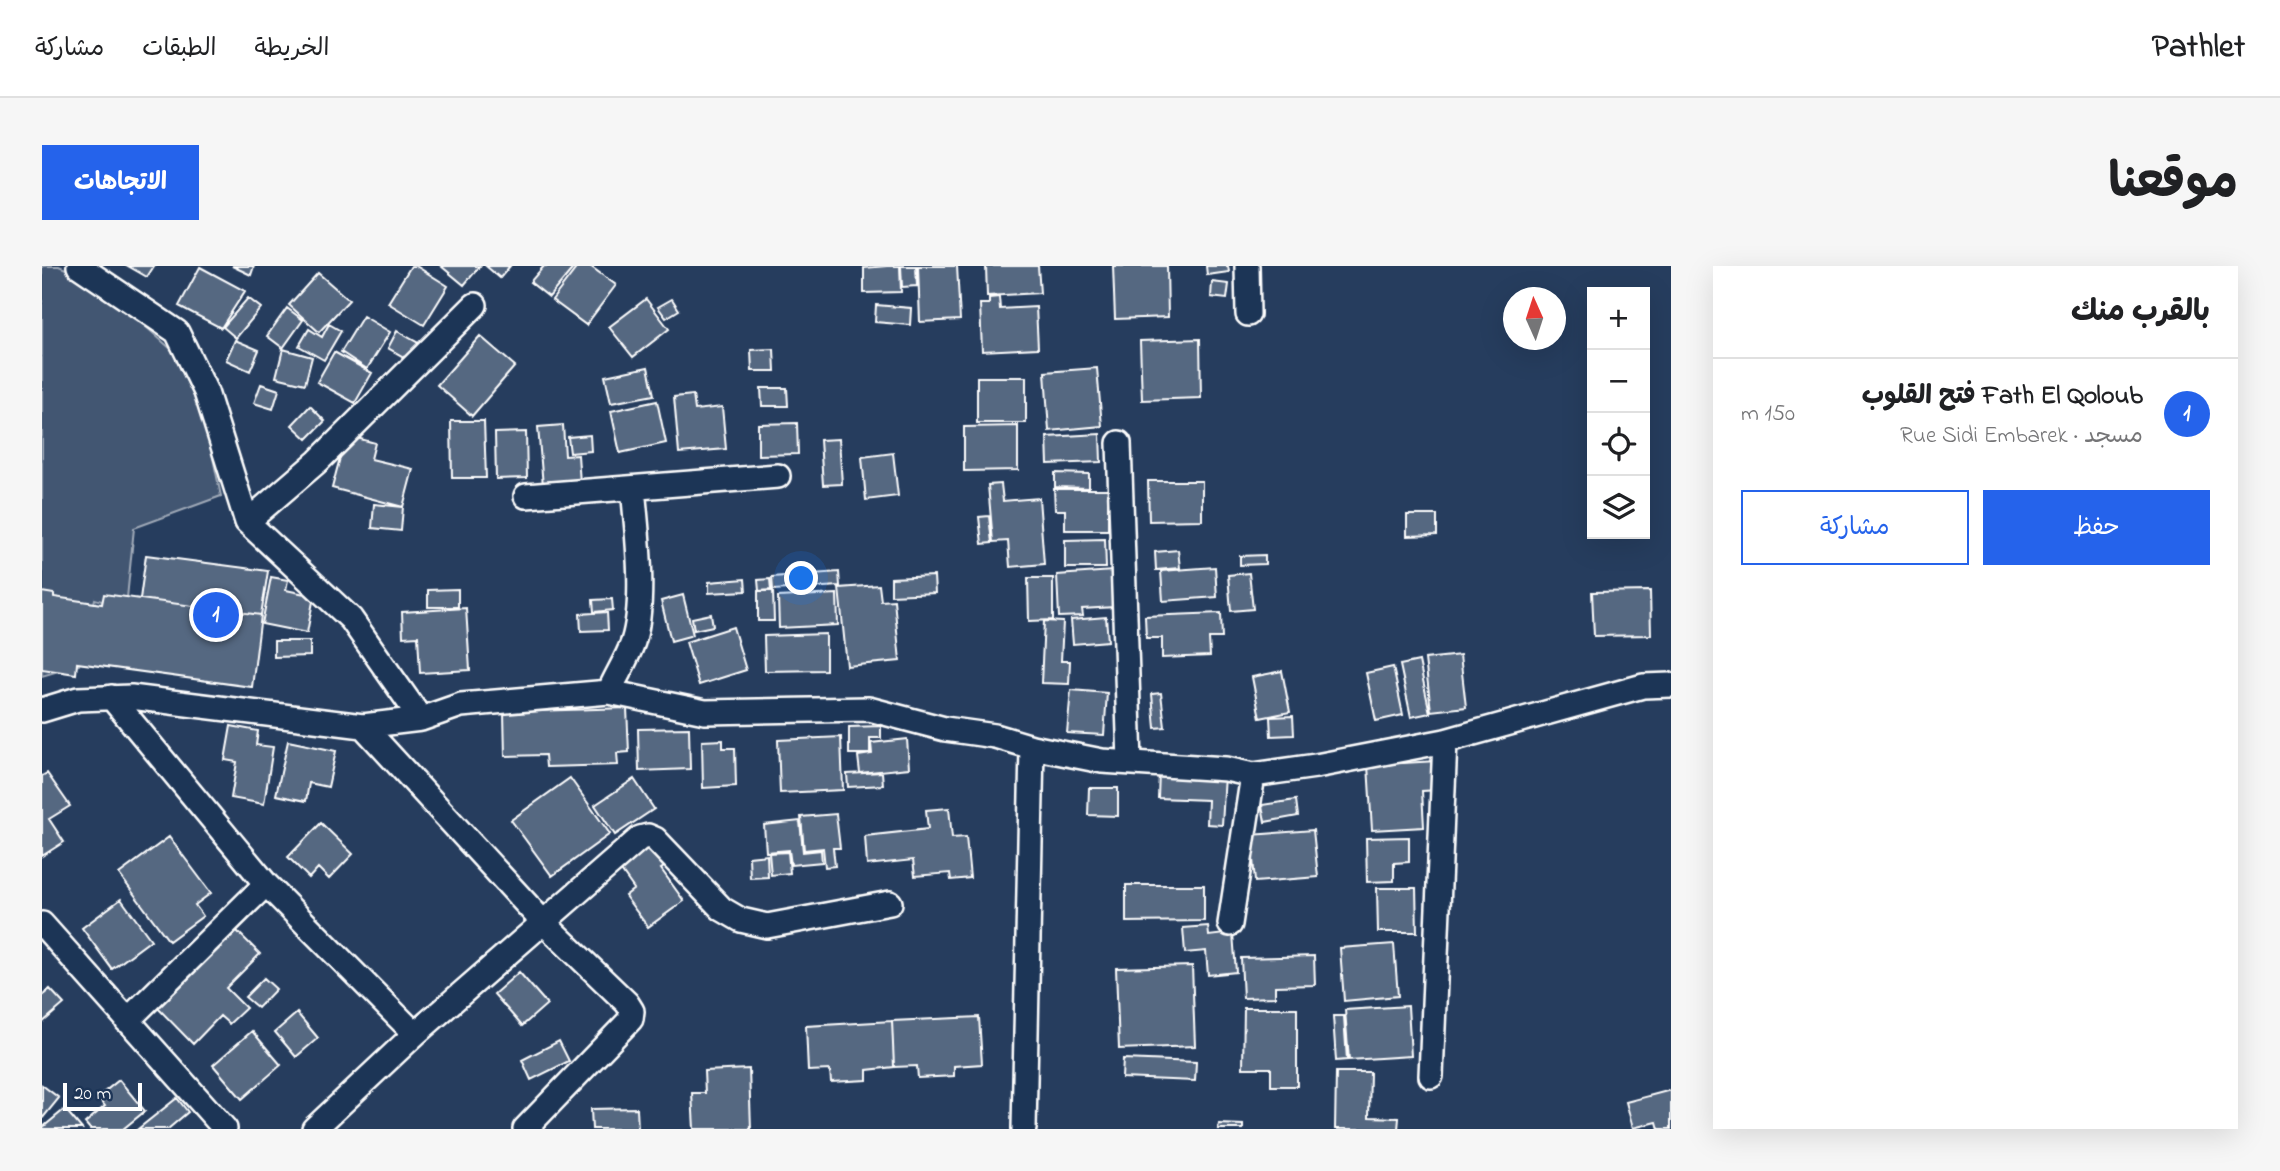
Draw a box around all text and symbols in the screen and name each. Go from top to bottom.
text: Pathlet [2152,24,2245,72]
text: مشاركة [35,32,104,67]
text: الطبقات [142,32,217,67]
text: الخريطة [255,32,329,67]
button: الاتجاهات [42,145,199,220]
text: موقعنا [2108,148,2238,220]
north arrow [1503,287,1566,350]
map controls [1587,287,1650,539]
button: + [1587,287,1650,350]
text: بالقرب منك [2071,291,2210,335]
button: − [1587,350,1650,413]
text: Fath El Qoloub فتح القلوب [1862,378,2143,416]
text: 150 m [1741,398,1795,431]
text: 1 [2183,398,2191,431]
button: locate [1587,413,1650,476]
text: مسجد · Rue Sidi Embarek [1900,420,2143,453]
button: layers [1587,476,1650,539]
button: مشاركة [1741,490,1969,565]
button: حفظ [1983,490,2210,565]
your location [784,561,818,595]
pin: 1 [193,589,239,641]
scale bar [63,1080,142,1112]
text: 20 m [74,1081,111,1108]

